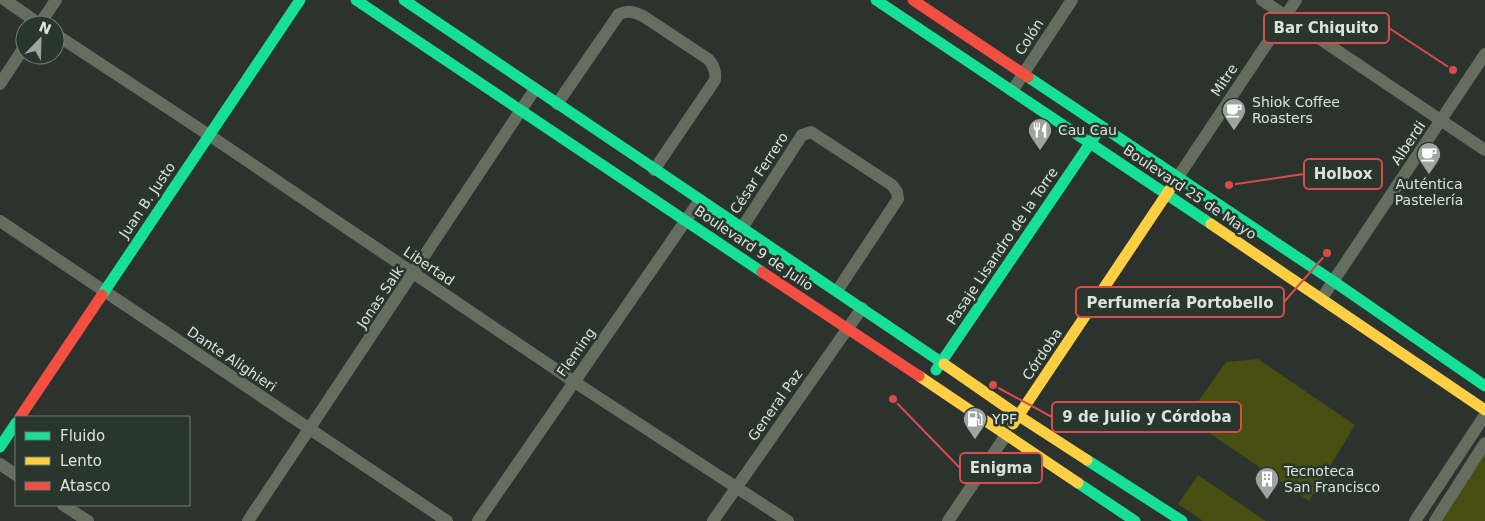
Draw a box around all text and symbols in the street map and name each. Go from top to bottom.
callout: Bar Chiquito [1264,13,1389,43]
north arrow [15,15,65,65]
street label: Colón [1011,16,1047,58]
text: N [37,18,54,38]
text: Bar Chiquito [1273,19,1379,37]
street label: Mitre [1207,61,1241,99]
place label: Shiok Coffee Roasters [1252,94,1340,126]
cafe icon: Shiok Coffee Roasters [1221,97,1247,131]
restaurant icon: Cau Cau [1027,117,1053,151]
street label: Alberdi [1388,118,1428,168]
place label: Cau Cau [1058,122,1117,138]
street label: César Ferrero [727,129,791,217]
street label: Boulevard 25 de Mayo [1120,141,1260,243]
cafe icon: Auténtica Pastelería [1416,141,1442,175]
street label: Juan B. Justo [115,159,178,242]
callout: Holbox [1304,159,1382,189]
street label: Pasaje Lisandro de la Torre [943,164,1061,328]
text: Holbox [1314,165,1373,183]
place label: Auténtica Pastelería [1395,176,1463,208]
street label: Boulevard 9 de Julio [692,202,816,294]
street label: Libertad [401,243,457,289]
street label: Jonas Salk [353,262,407,332]
callout: Perfumería Portobello [1076,287,1284,317]
text: Perfumería Portobello [1086,294,1274,312]
street label: Dante Alighieri [184,323,280,395]
street label: Fleming [553,325,599,379]
street label: Córdoba [1019,325,1065,383]
street label: General Paz [745,366,805,444]
callout: 9 de Julio y Córdoba [1052,402,1241,432]
fuel station icon: YPF [962,406,988,440]
text: 9 de Julio y Córdoba [1062,408,1232,426]
place label: YPF [991,411,1017,427]
legend [15,416,190,506]
text: Fluido [60,427,105,445]
text: Lento [60,452,102,470]
callout: Enigma [960,453,1042,483]
text: Enigma [970,459,1032,477]
place label: Tecnoteca San Francisco [1283,463,1380,495]
building icon: Tecnoteca San Francisco [1254,466,1280,500]
text: Atasco [60,477,110,495]

